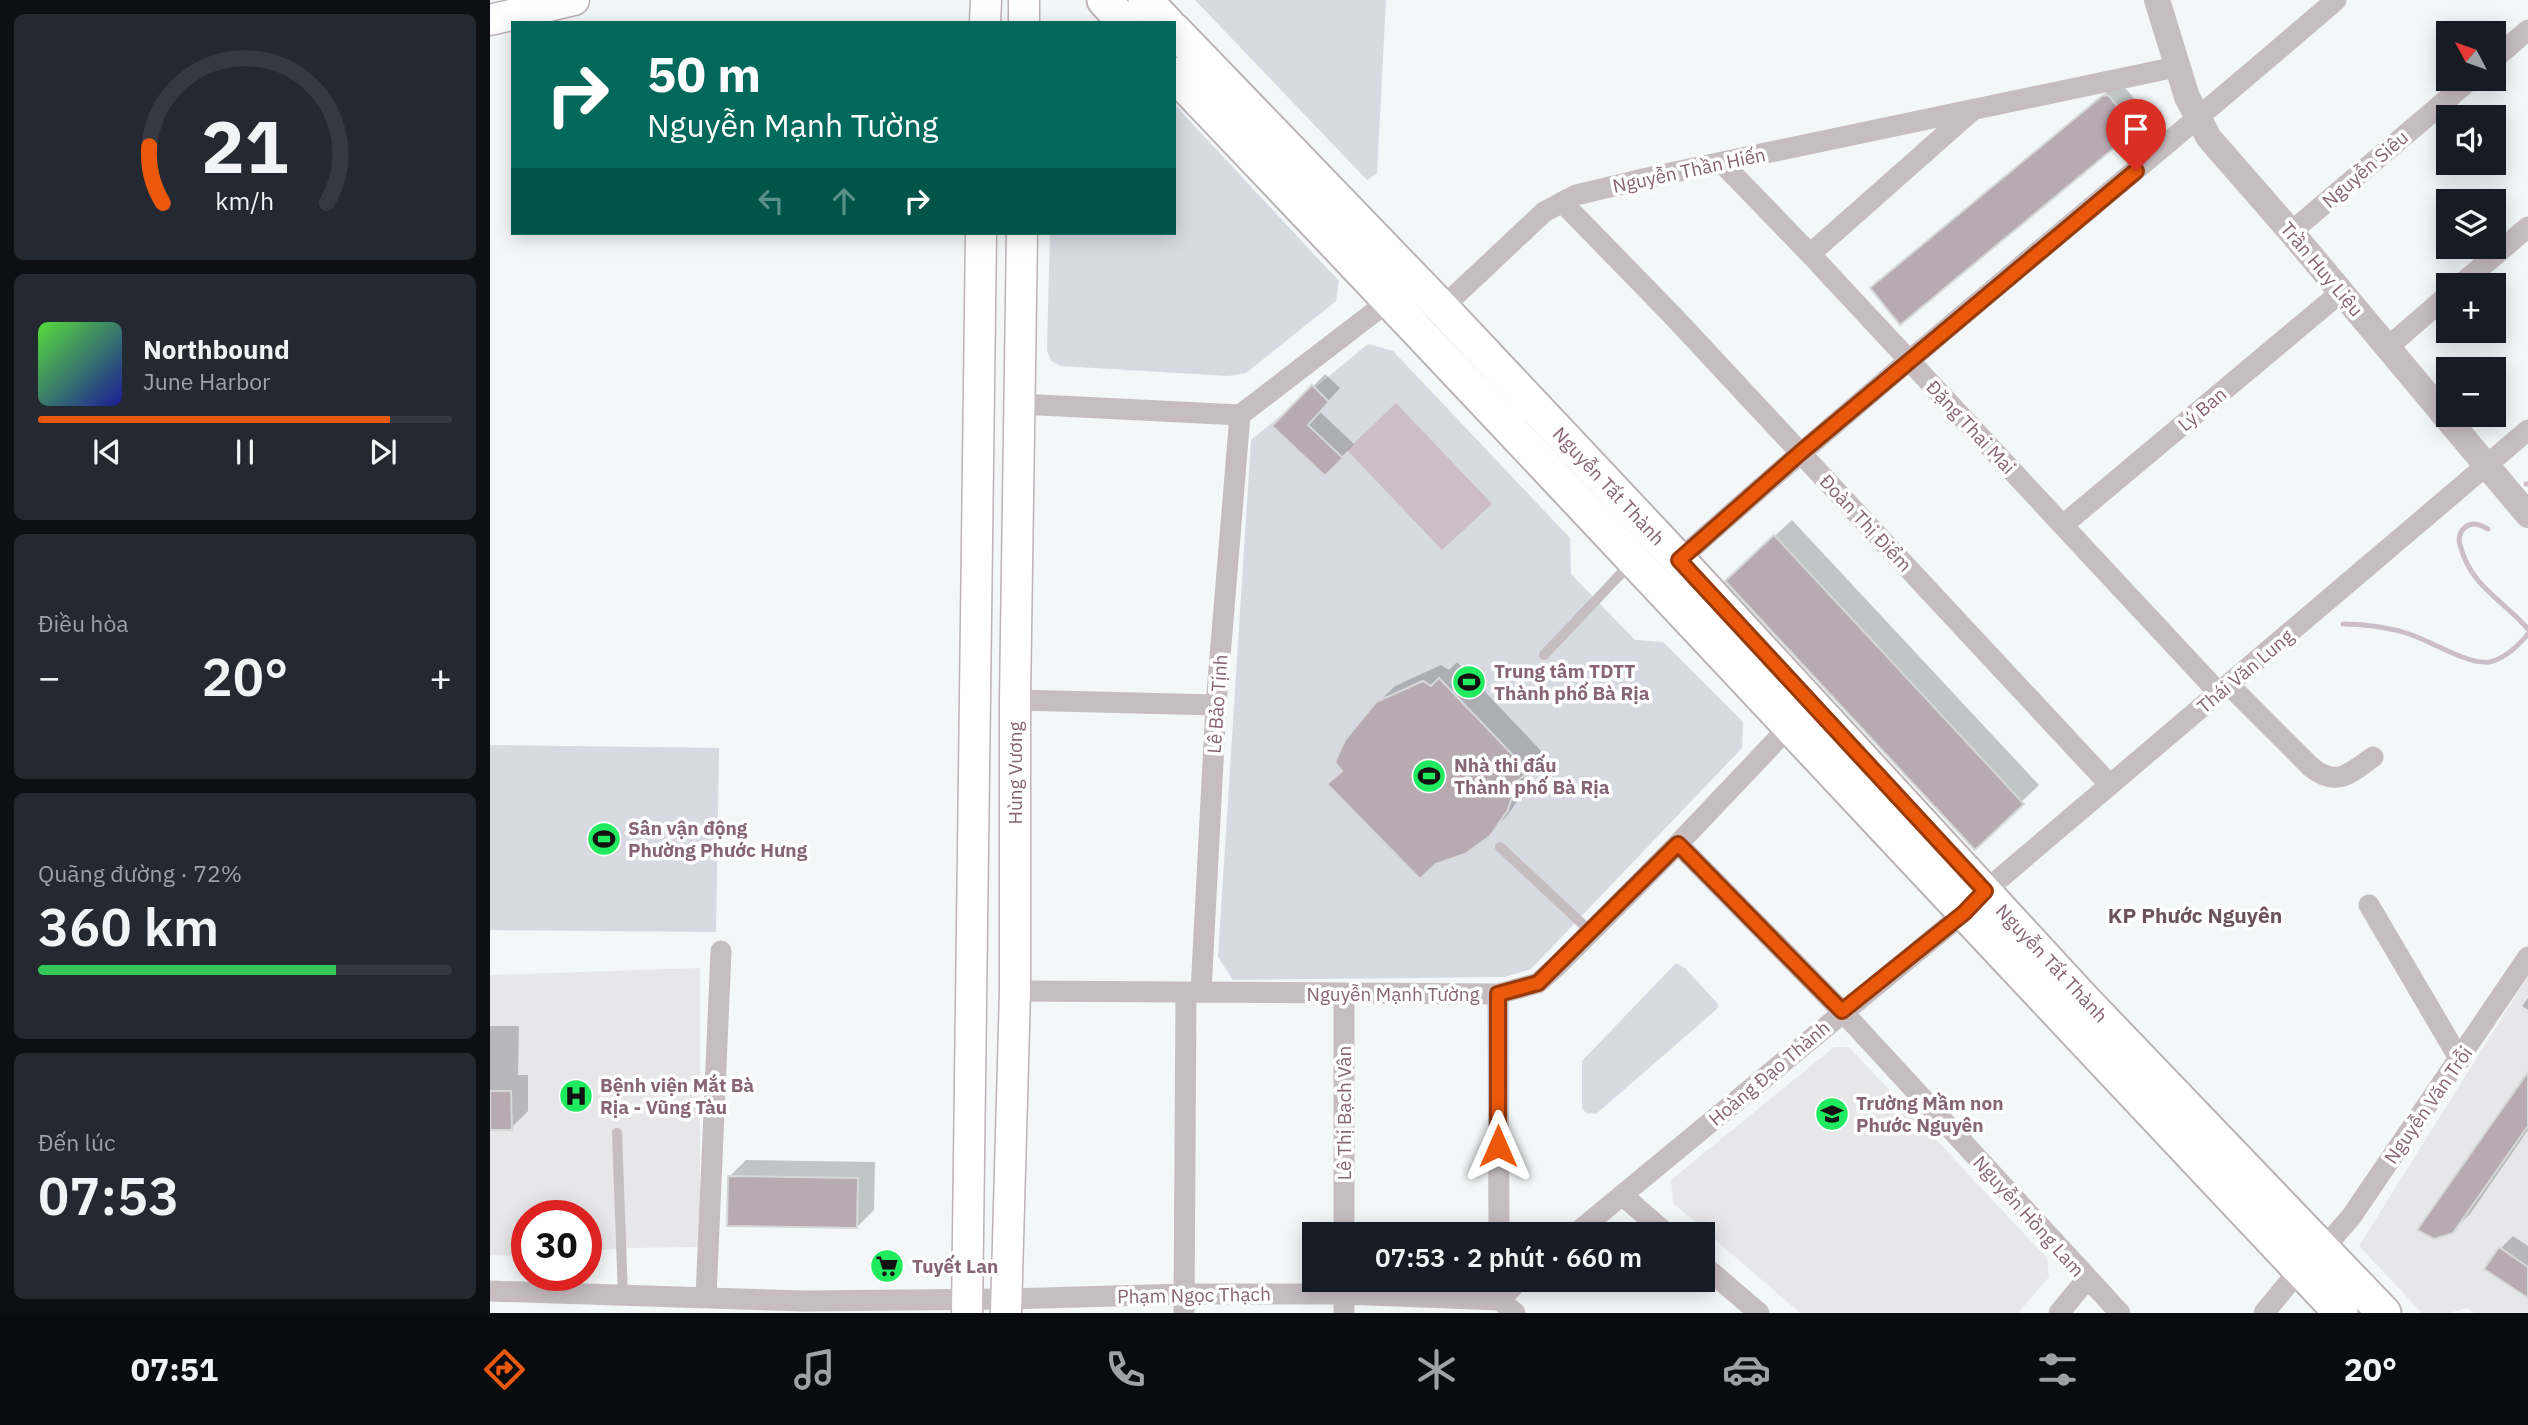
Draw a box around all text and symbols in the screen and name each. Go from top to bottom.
north arrow [2436,21,2506,91]
map controls [2436,21,2506,427]
text: 50 m [647,42,761,105]
icon: right [532,49,623,140]
text: 21 [201,98,289,193]
pin [2106,99,2166,171]
text: Nguyễn Mạnh Tường [647,104,939,146]
button: sound [2436,105,2506,175]
icon: arrive [2117,110,2155,148]
street label: Nguyễn Siêu [2317,125,2413,213]
street label: Nguyễn Thần Hiến [1610,142,1768,198]
icon: left [752,182,790,220]
icon: ahead [825,182,863,220]
icon: right [898,182,936,220]
text: km/h [216,184,274,217]
button: layers [2436,189,2506,259]
street label: Trần Huy Liệu [2276,217,2368,321]
button: + [2436,273,2506,343]
text: Northbound [143,332,290,366]
button: − [2436,357,2506,427]
text: June Harbor [143,366,271,396]
street label: Đặng Thai Mai [1921,375,2021,479]
street label: Lý Ban [2173,382,2231,436]
street label: Nguyễn Tất Thành [1548,422,1670,550]
icon: previous [88,433,126,471]
icon: pause [226,433,264,471]
icon: next [364,433,402,471]
street label: Đoàn Thị Điểm [1815,469,1917,577]
text: Điều hòa [38,608,129,638]
street label: Thái Văn Lung [2192,624,2298,718]
text: 20° [202,643,288,710]
text: − [38,652,61,701]
text: + [429,652,452,701]
street label: Lê Bảo Tịnh [1202,654,1232,754]
place label: Trung tâm TDTT Thành phố Bà Rịa [1494,659,1650,705]
sports icon: Trung tâm TDTT Thành phố Bà Rịa [1450,663,1488,701]
street label: Hùng Vương [1003,722,1027,824]
place label: Nhà thi đấu Thành phố Bà Rịa [1454,753,1610,799]
sports icon: Nhà thi đấu Thành phố Bà Rịa [1410,757,1448,795]
place label: Sân vận động Phường Phước Hưng [628,816,808,862]
sports icon: Sân vận động Phường Phước Hưng [585,820,623,858]
text: Quãng đường · 72% [38,858,242,888]
text: 360 km [38,893,219,960]
street label: Nguyễn Tất Thành [1991,899,2113,1027]
district label: KP Phước Nguyên [2108,901,2282,929]
street label: Nguyễn Mạnh Tường [1306,982,1480,1006]
street label: Hoàng Đạo Thành [1703,1015,1835,1131]
street label: Nguyễn Văn Trỗi [2379,1042,2477,1168]
street label: Lê Thị Bạch Vân [1332,1046,1356,1180]
place label: Bệnh viện Mắt Bà Rịa - Vũng Tàu [600,1073,754,1119]
hospital icon: Bệnh viện Mắt Bà Rịa - Vũng Tàu [557,1077,595,1115]
place label: Trường Mầm non Phước Nguyên [1856,1091,2003,1137]
school or university icon: Trường Mầm non Phước Nguyên [1813,1095,1851,1133]
position arrow [1461,1109,1535,1183]
text: Đến lúc [38,1127,116,1157]
street label: Nguyễn Hồng Lam [1968,1150,2090,1282]
text: 07:53 [38,1162,179,1229]
speed limit sign: 30 [511,1200,602,1291]
text: 07:53 · 2 phút · 660 m [1375,1240,1642,1274]
supermarket icon: Tuyết Lan [868,1247,906,1285]
place label: Tuyết Lan [912,1254,998,1278]
street label: Phạm Ngọc Thạch [1117,1282,1271,1308]
icon: directions [480,1345,529,1394]
icon: music [790,1345,839,1394]
icon: phone [1101,1345,1150,1394]
icon: climate [1412,1345,1461,1394]
icon: car [1722,1345,1771,1394]
icon: filters [2033,1345,2082,1394]
text: 07:51 [131,1348,218,1390]
text: 20° [2344,1348,2397,1390]

